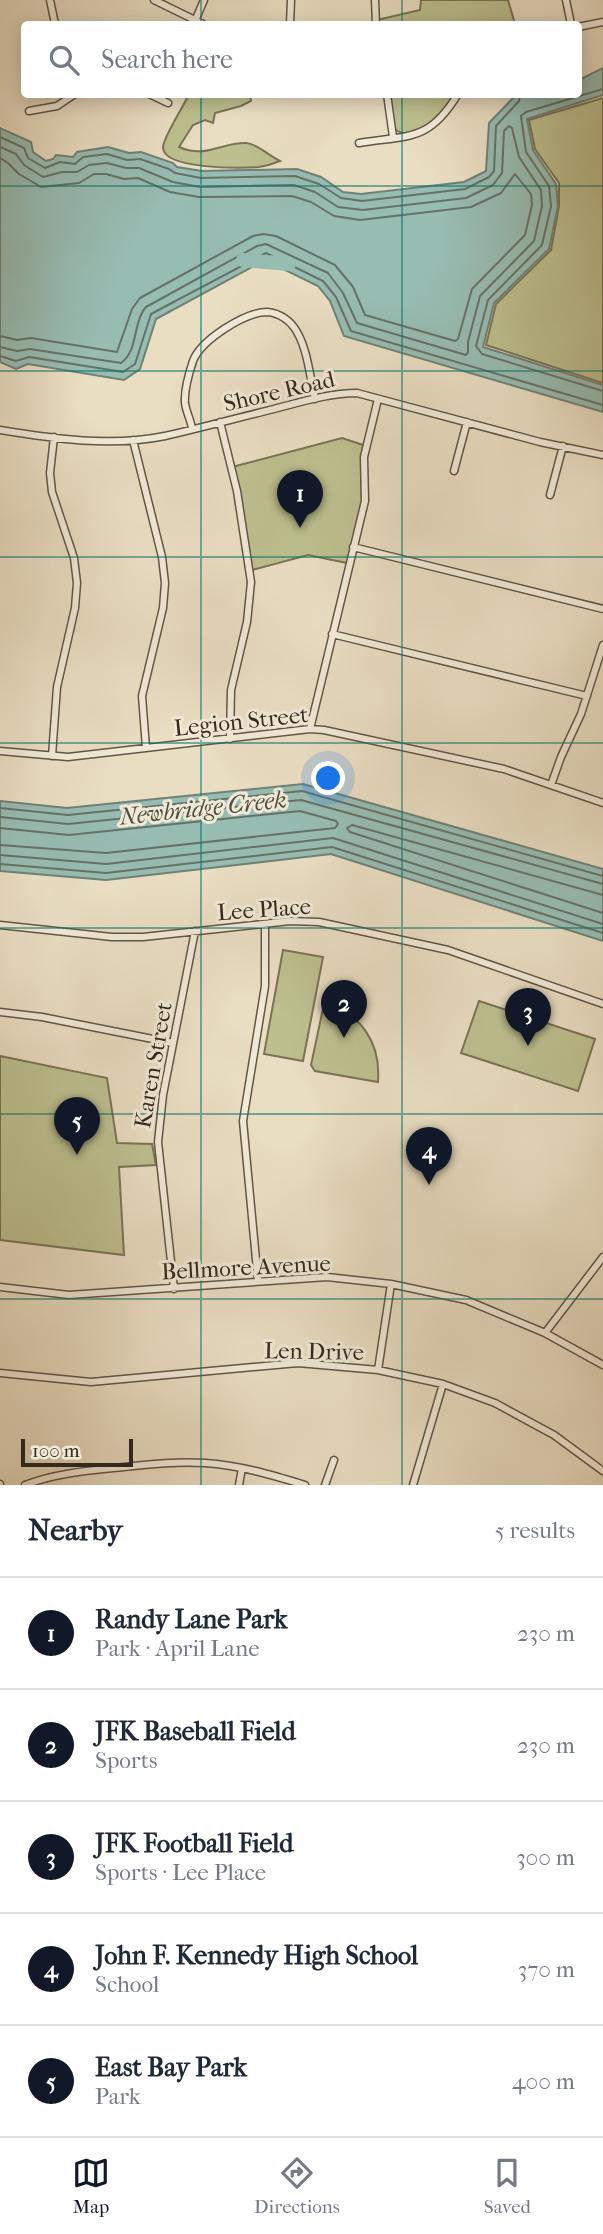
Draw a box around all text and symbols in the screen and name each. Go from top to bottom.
search box [21,21,582,98]
icon: search [45,41,83,79]
text: Search here [101,44,233,75]
street label: Shore Road [221,365,338,417]
pin: 1 [277,470,323,528]
street label: Legion Street [173,701,310,742]
your location [311,761,345,795]
water label: Newbridge Creek [117,785,288,831]
street label: Lee Place [216,893,312,926]
pin: 2 [321,980,367,1038]
pin: 3 [505,988,551,1046]
street label: Karen Street [129,1000,178,1130]
pin: 5 [54,1097,100,1155]
pin: 4 [406,1127,452,1185]
street label: Bellmore Avenue [161,1250,331,1285]
street label: Len Drive [264,1337,364,1366]
scale bar [21,1436,133,1468]
text: 100 m [32,1440,80,1462]
text: Nearby [28,1513,123,1548]
text: 5 results [495,1517,575,1544]
text: Randy Lane Park [95,1604,287,1635]
text: 1 [47,1620,55,1647]
text: 230 m [517,1620,575,1647]
text: Park · April Lane [95,1635,260,1662]
text: JFK Baseball Field [95,1716,296,1747]
text: 2 [45,1732,57,1759]
text: 230 m [517,1732,575,1759]
text: Sports [95,1747,157,1774]
text: JFK Football Field [95,1828,294,1859]
text: 3 [46,1844,56,1871]
text: 300 m [516,1844,575,1871]
text: Sports · Lee Place [95,1859,266,1886]
text: John F. Kennedy High School [95,1940,418,1971]
text: 4 [44,1956,58,1983]
text: 370 m [518,1956,575,1983]
text: School [95,1971,159,1998]
text: East Bay Park [95,2052,247,2083]
text: 5 [46,2068,56,2095]
text: 400 m [512,2068,575,2095]
text: Park [95,2083,141,2110]
tab: Map [72,2154,110,2218]
tab: Directions [254,2154,340,2218]
tab: Saved [484,2154,531,2218]

